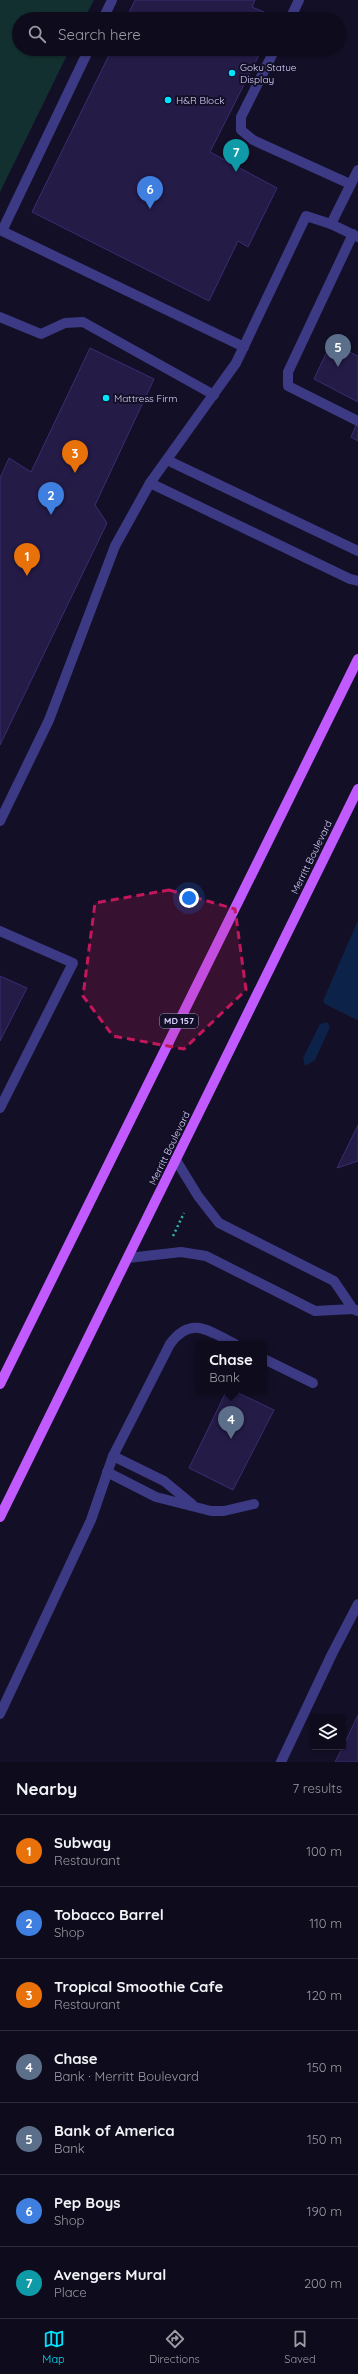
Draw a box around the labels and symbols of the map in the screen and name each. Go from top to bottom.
place label: Goku Statue Display [240,61,297,86]
marker: Goku Statue Display [227,68,237,78]
place label: H&R Block [176,94,225,107]
marker: H&R Block [163,95,173,105]
pin: 7 [223,139,249,172]
pin: 6 [137,176,163,209]
pin: 5 [325,334,351,367]
place label: Mattress Firm [114,392,177,405]
marker: Mattress Firm [101,393,111,403]
pin: 3 [62,440,88,473]
pin: 2 [38,482,64,515]
pin: 1 [14,543,40,576]
street label: Merritt Boulevard [288,818,335,896]
your location [179,888,199,908]
road number: MD 157 [160,1014,198,1028]
street label: Merritt Boulevard [146,1109,193,1187]
pin: 4 [218,1406,244,1439]

